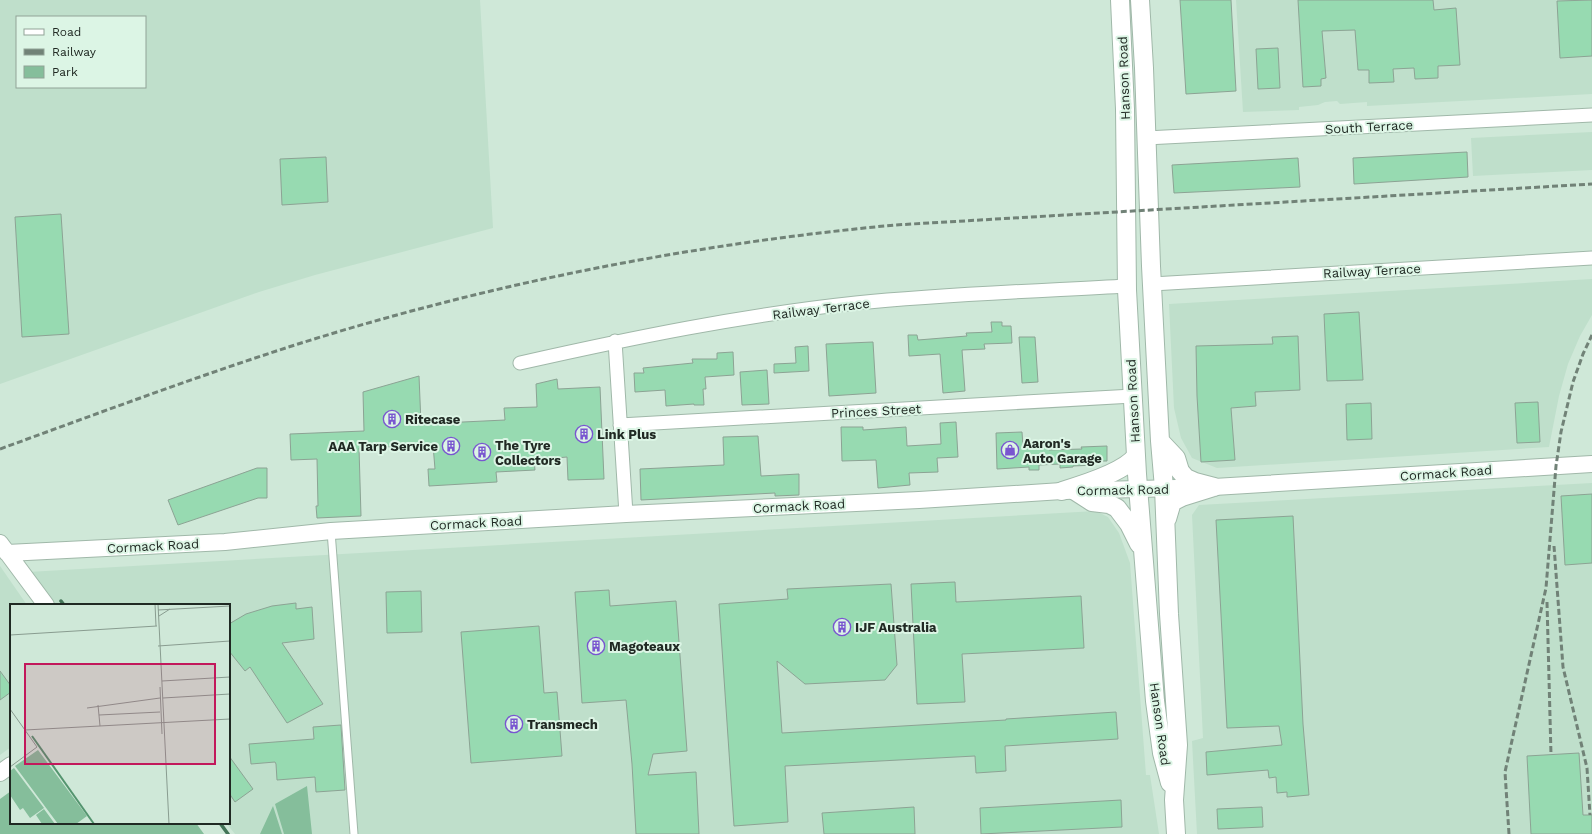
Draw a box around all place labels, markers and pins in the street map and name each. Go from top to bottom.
building icon: Ritecase [382,409,402,429]
place label: Ritecase [405,412,461,427]
building icon: Link Plus [574,424,594,444]
place label: Link Plus [597,427,656,442]
building icon: AAA Tarp Service [441,436,461,456]
place label: Aaron's Auto Garage [1023,436,1102,466]
place label: The Tyre Collectors [495,438,561,468]
place label: AAA Tarp Service [329,439,438,454]
shop icon: Aaron's Auto Garage [1000,440,1020,460]
building icon: The Tyre Collectors [472,442,492,462]
building icon: IJF Australia [832,617,852,637]
place label: IJF Australia [855,620,937,635]
building icon: Magoteaux [586,636,606,656]
place label: Magoteaux [609,639,680,654]
building icon: Transmech [504,714,524,734]
place label: Transmech [527,717,598,732]

